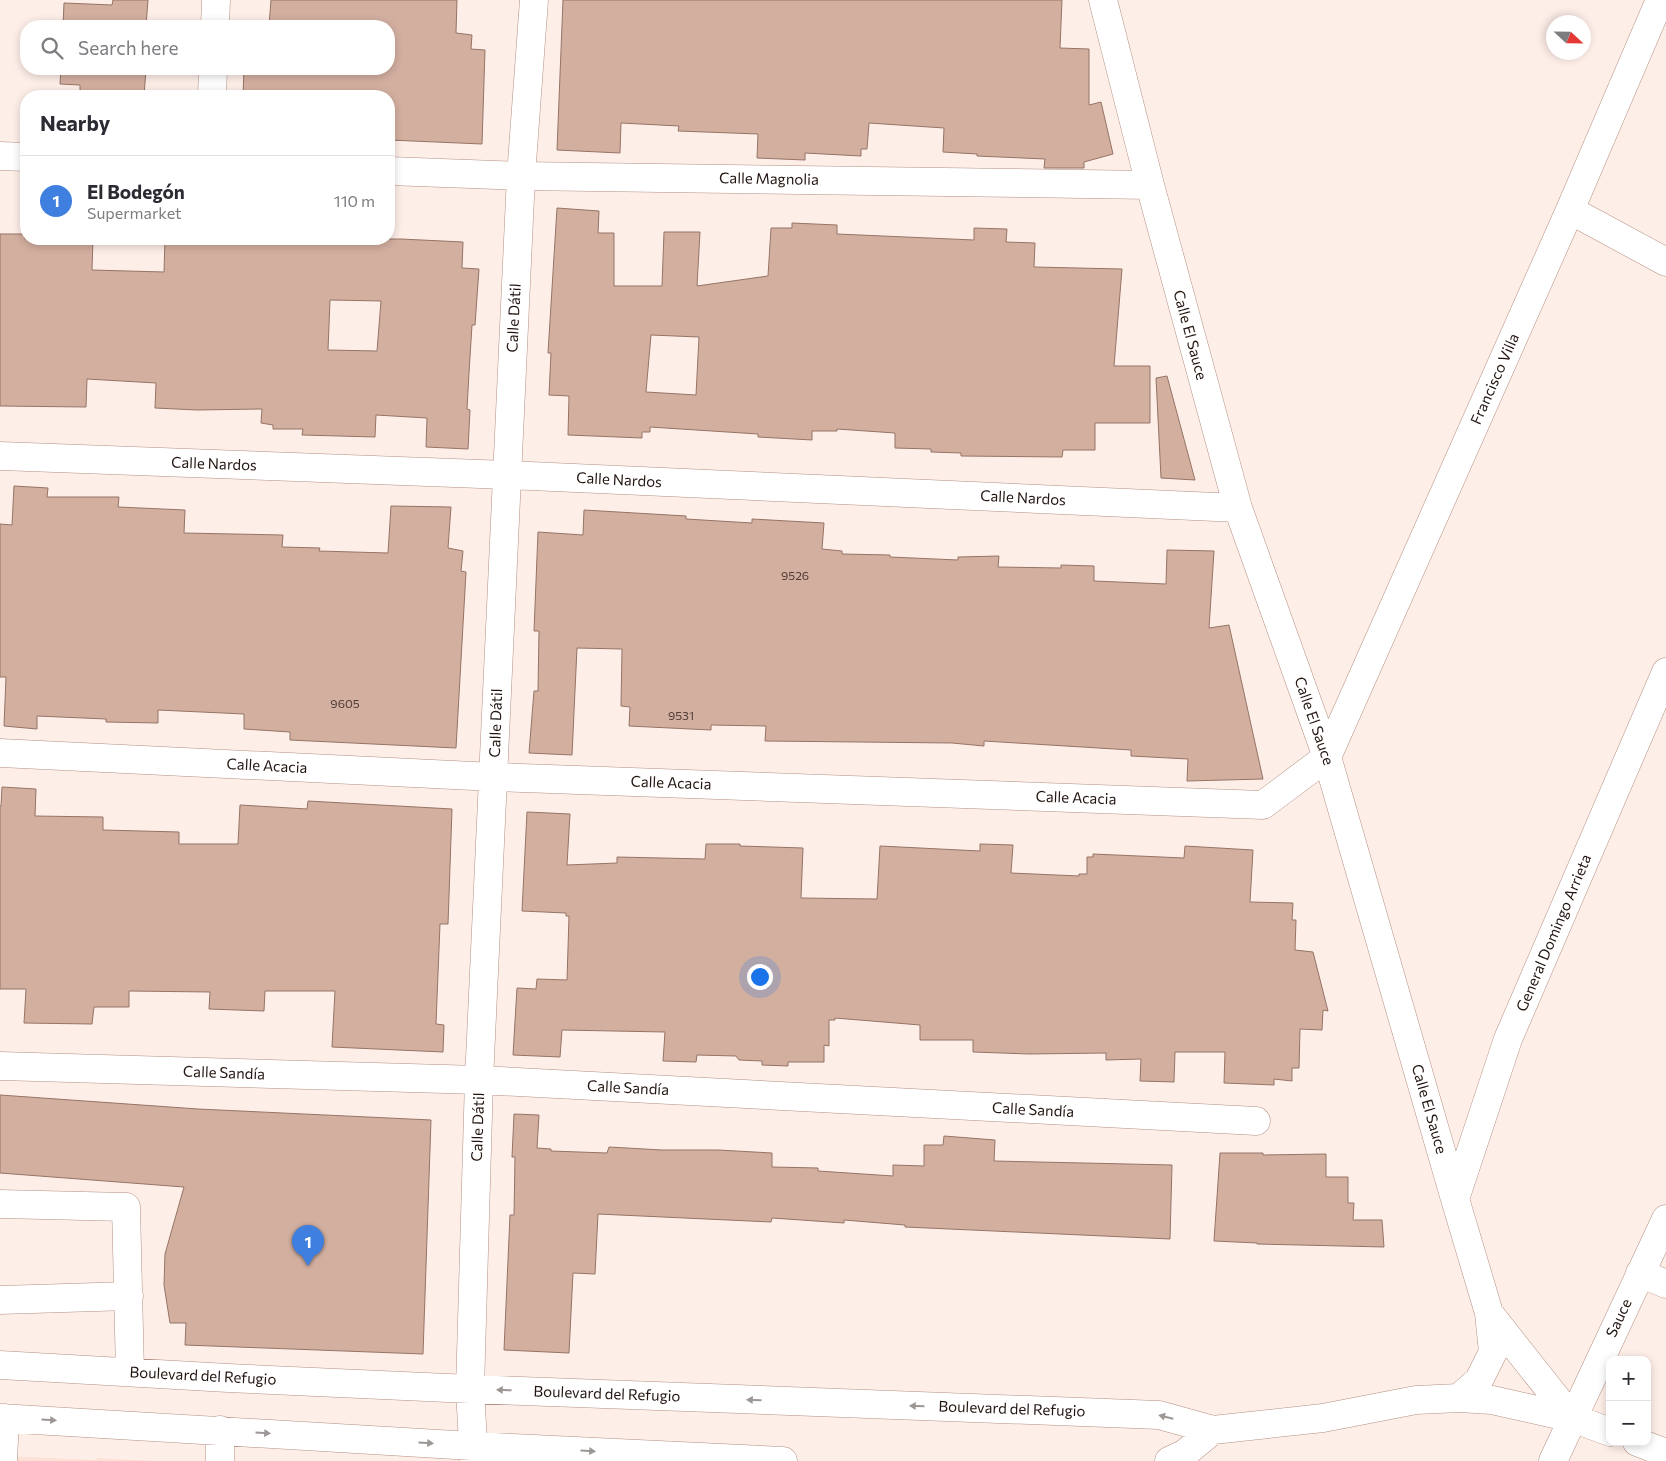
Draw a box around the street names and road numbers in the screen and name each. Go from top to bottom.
street label: Calle Magnolia [719,168,819,188]
street label: Calle Dátil [502,283,524,353]
street label: Calle El Sauce [1170,288,1212,382]
street label: Francisco Villa [1466,330,1522,427]
street label: Calle Nardos [171,453,257,473]
street label: Calle Nardos [576,468,662,490]
street label: Calle Nardos [980,486,1066,508]
street label: Calle El Sauce [1291,674,1339,767]
street label: Calle Dátil [485,688,505,758]
street label: Calle Acacia [226,754,308,776]
street label: Calle Acacia [630,772,712,792]
street label: Calle Acacia [1035,787,1117,807]
street label: General Domingo Arrieta [1512,851,1594,1014]
street label: Calle Sandía [183,1062,265,1082]
street label: Calle El Sauce [1409,1062,1451,1156]
street label: Calle Sandía [587,1076,670,1098]
street label: Calle Dátil [467,1092,487,1162]
street label: Calle Sandía [992,1098,1075,1120]
street label: Sauce [1601,1295,1635,1340]
street label: Boulevard del Refugio [129,1362,277,1388]
street label: Boulevard del Refugio [533,1381,681,1405]
street label: Boulevard del Refugio [938,1396,1086,1420]

